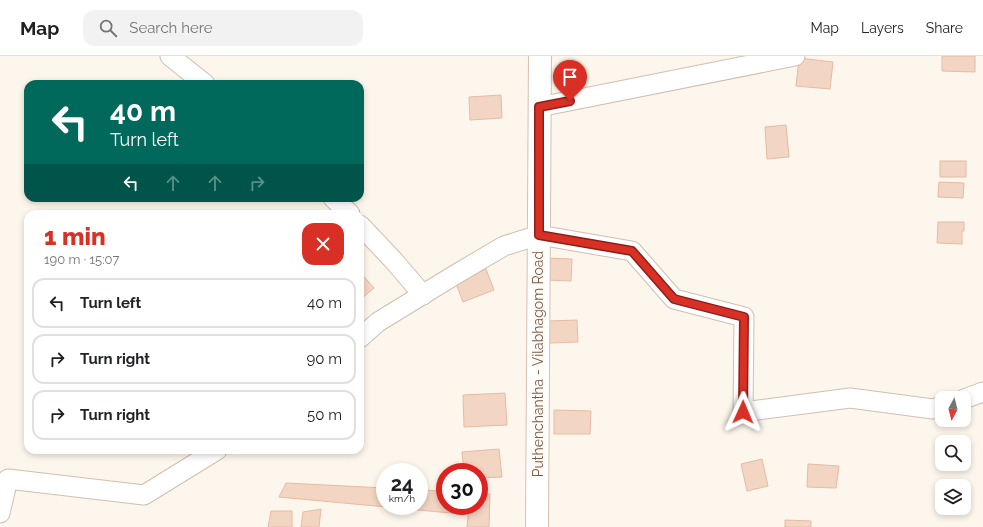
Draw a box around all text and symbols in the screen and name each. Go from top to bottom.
search box [83,10,363,46]
text: Map [20,17,59,39]
icon: search [97,17,119,39]
text: Search here [129,19,213,37]
text: Map [811,20,839,36]
text: Layers [861,20,904,36]
text: Share [926,20,963,36]
pin [553,60,587,101]
icon: arrive [559,66,581,88]
text: 40 m [110,95,176,128]
icon: left [44,96,96,148]
text: Turn left [110,129,179,150]
icon: left [120,172,142,194]
icon: ahead [162,172,184,194]
icon: ahead [204,172,226,194]
icon: right [246,172,268,194]
text: 1 min [44,222,106,251]
button: close [302,223,344,265]
street label: Puthenchantha - Vilabhagom Road [530,251,546,477]
text: 190 m · 15:07 [44,252,119,267]
icon: left [46,292,68,314]
text: Turn left [80,294,141,312]
text: 40 m [307,294,342,312]
icon: right [46,348,68,370]
text: Turn right [80,350,150,368]
text: 90 m [306,350,342,368]
position arrow [722,391,764,433]
north arrow [935,391,971,427]
map controls [935,391,971,515]
icon: right [46,404,68,426]
text: Turn right [80,406,150,424]
text: 50 m [307,406,342,424]
button: search [935,435,971,471]
speed limit sign: 30 [436,463,488,515]
text: 24 [391,472,413,496]
button: layers [935,479,971,515]
text: km/h [389,493,415,504]

